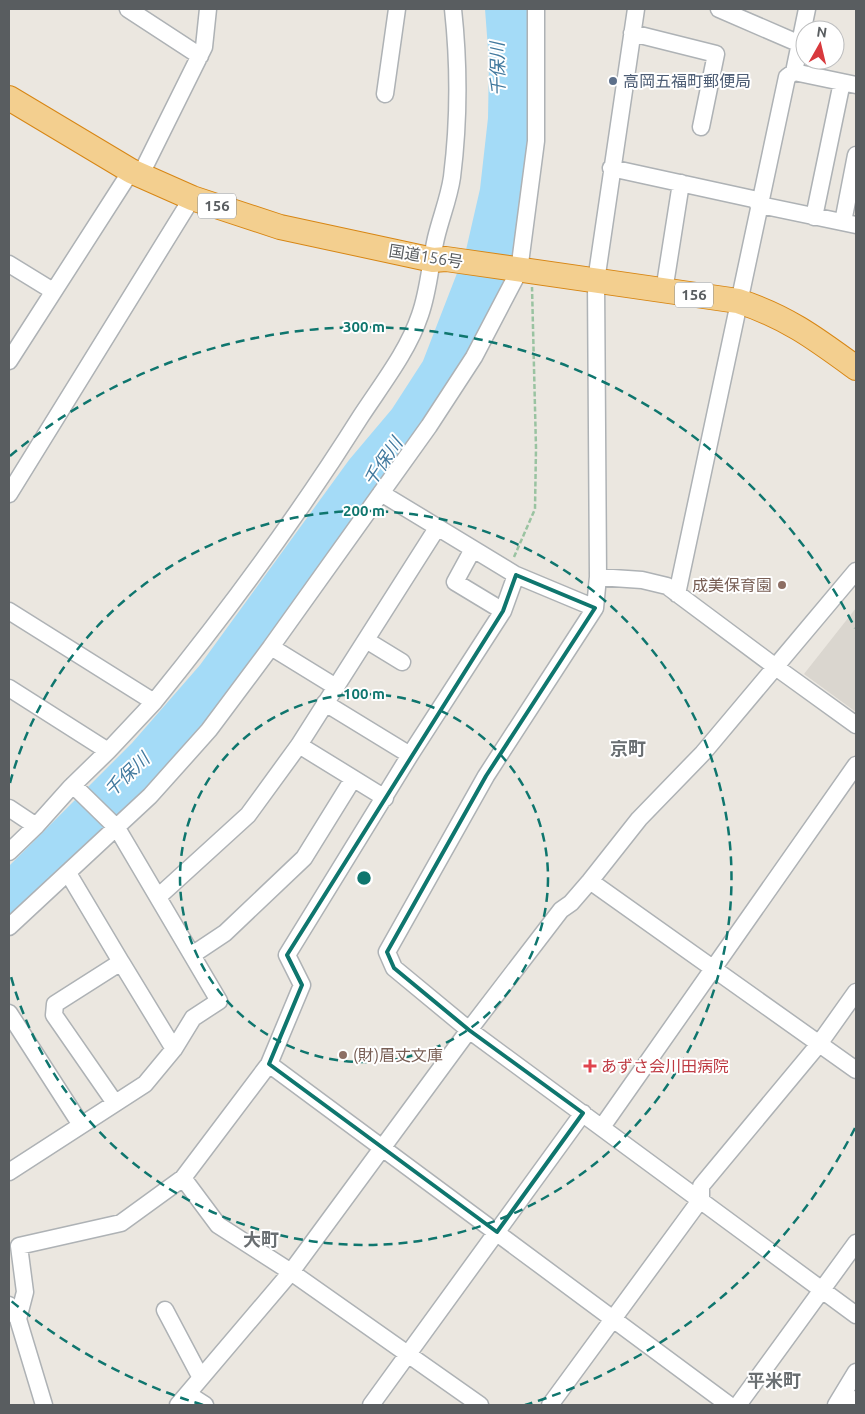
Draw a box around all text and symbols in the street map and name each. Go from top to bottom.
north arrow [795,20,845,70]
text: N [816,23,828,41]
water label: 千保川 [486,40,507,96]
place label: 高岡五福町郵便局 [623,72,751,90]
marker: 高岡五福町郵便局 [607,75,619,87]
road number: 156 [198,194,236,218]
street label: 国道156号 [388,241,464,271]
road number: 156 [675,282,713,308]
text: 300 m [343,318,385,335]
water label: 千保川 [359,432,407,489]
text: 200 m [343,502,385,519]
place label: 成美保育園 [692,576,772,594]
marker: 成美保育園 [776,579,788,591]
text: 100 m [343,685,385,702]
district label: 京町 [610,738,646,758]
water label: 千保川 [100,747,154,800]
centre of rings [355,869,373,887]
place label: (財)眉丈文庫 [353,1046,443,1065]
marker: (財)眉丈文庫 [337,1049,349,1061]
place label: あずさ会川田病院 [601,1057,729,1075]
marker: あずさ会川田病院 [583,1059,597,1073]
district label: 大町 [243,1229,279,1249]
district label: 平米町 [747,1370,801,1390]

